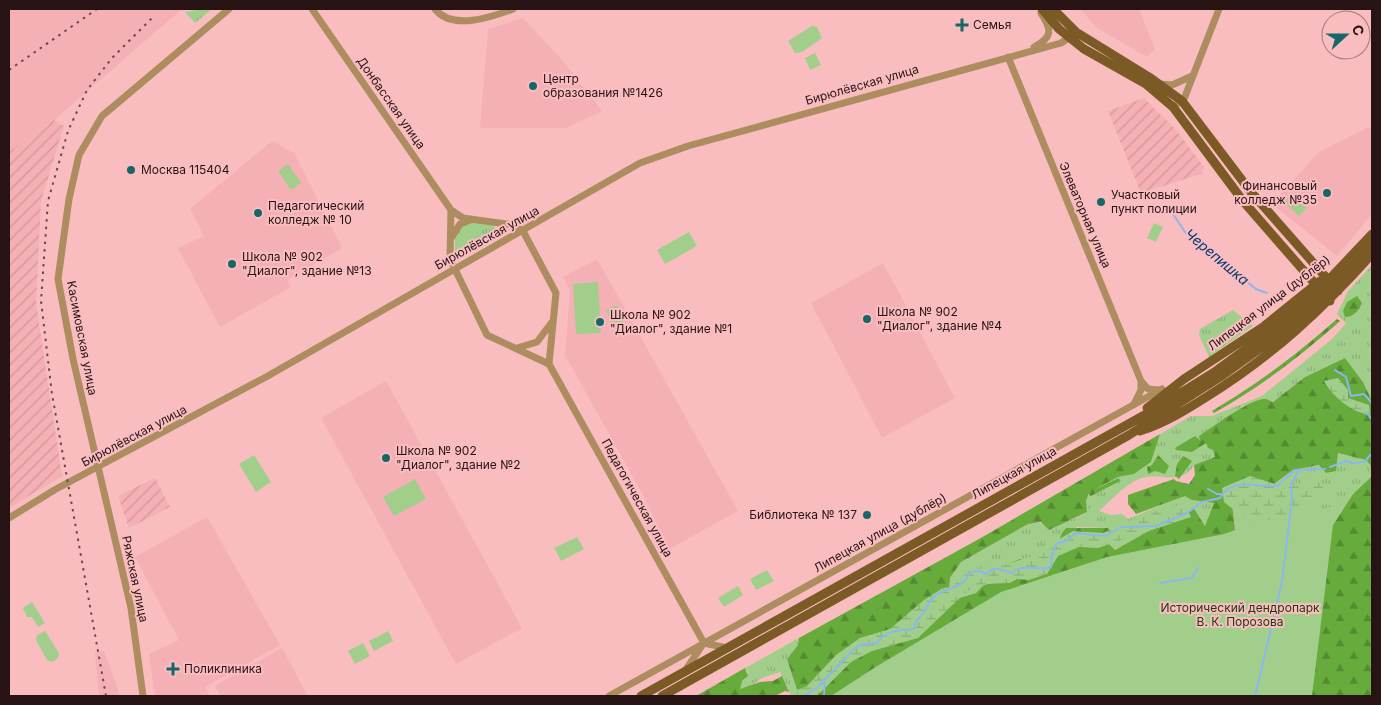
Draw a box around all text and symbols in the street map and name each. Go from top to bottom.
north arrow [1321,10,1371,60]
place label: Семья [973,17,1011,32]
marker: Семья [955,18,969,32]
text: С [1349,22,1368,38]
street label: Донбасская улица [354,54,429,152]
street label: Бирюлёвская улица [803,61,920,108]
place label: Центр образования №1426 [543,71,663,100]
marker: Центр образования №1426 [527,80,539,92]
street label: Элеваторная улица [1056,159,1115,270]
place label: Москва 115404 [141,162,230,177]
marker: Москва 115404 [125,164,137,176]
place label: Финансовый колледж №35 [1234,178,1317,207]
place label: Участковый пункт полиции [1111,187,1197,216]
marker: Финансовый колледж №35 [1321,187,1333,199]
marker: Участковый пункт полиции [1095,196,1107,208]
place label: Педагогический колледж № 10 [268,198,364,227]
street label: Бирюлёвская улица [432,203,542,273]
marker: Педагогический колледж № 10 [252,207,264,219]
water label: Черепишка [1182,225,1253,289]
place label: Школа № 902 "Диалог", здание №13 [242,249,372,278]
street label: Липецкая улица (дублёр) [1205,252,1333,354]
marker: Школа № 902 "Диалог", здание №13 [226,258,238,270]
street label: Касимовская улица [64,279,101,396]
place label: Школа № 902 "Диалог", здание №4 [877,304,1002,333]
place label: Школа № 902 "Диалог", здание №1 [610,307,732,336]
marker: Школа № 902 "Диалог", здание №4 [861,313,873,325]
marker: Школа № 902 "Диалог", здание №1 [594,316,606,328]
street label: Бирюлёвская улица [78,401,189,470]
street label: Педагогическая улица [599,436,676,560]
place label: Школа № 902 "Диалог", здание №2 [396,443,521,472]
street label: Липецкая улица [969,443,1059,502]
marker: Школа № 902 "Диалог", здание №2 [380,452,392,464]
street label: Липецкая улица (дублёр) [811,490,949,575]
place label: Библиотека № 137 [749,507,857,522]
marker: Библиотека № 137 [861,509,873,521]
street label: Ряжская улица [119,534,152,623]
park label: Исторический дендропарк В. К. Порозова [1160,600,1320,629]
place label: Поликлиника [184,661,262,676]
marker: Поликлиника [166,662,180,676]

